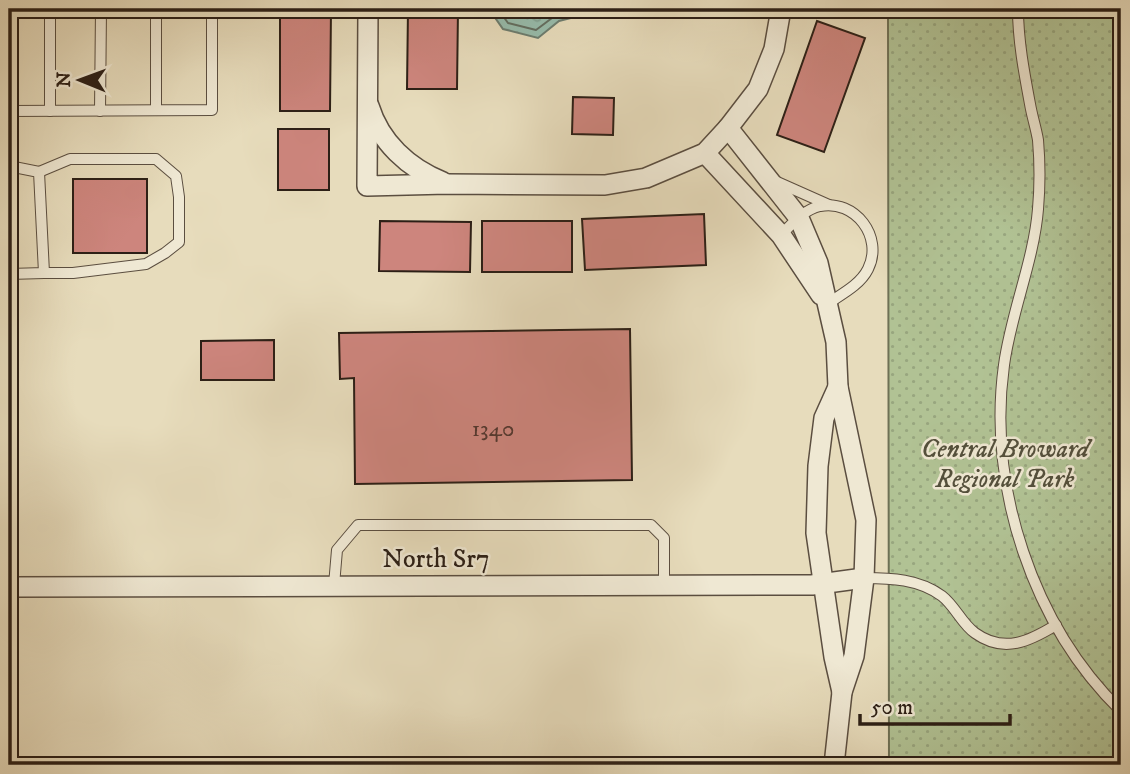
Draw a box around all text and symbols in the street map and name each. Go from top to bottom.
north arrow [46,46,116,116]
text: N [53,71,76,88]
house number: 1340 [472,415,514,444]
park label: Central Broward Regional Park [921,433,1093,496]
street label: North Sr7 [382,543,490,576]
scale bar [860,683,1011,727]
text: 50 m [871,695,913,721]

